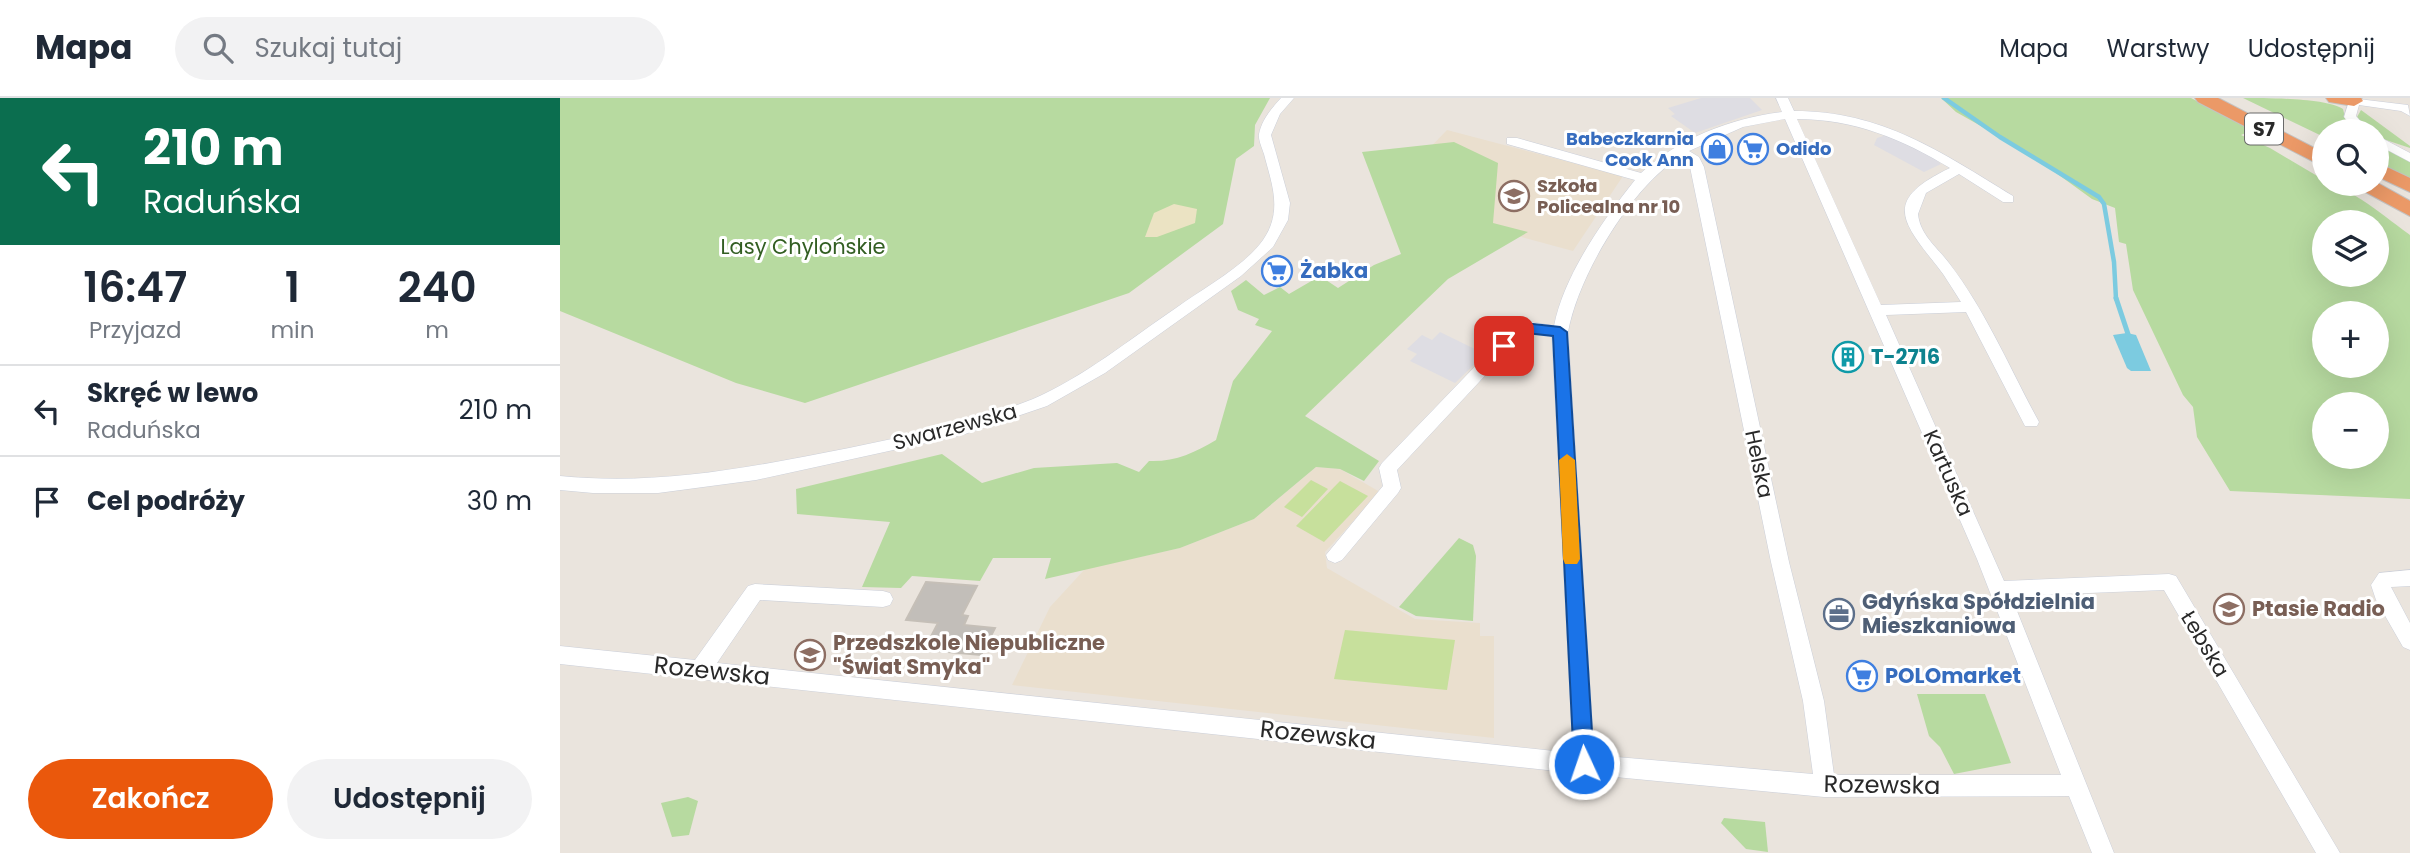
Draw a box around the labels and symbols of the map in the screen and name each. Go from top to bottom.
road number: S7 [2245,114,2283,144]
place label: Babeczkarnia Cook Ann [1566,126,1694,172]
shop icon: Babeczkarnia Cook Ann [1700,132,1734,166]
supermarket icon: Odido [1736,132,1770,166]
place label: Odido [1776,136,1831,161]
place label: Szkoła Policealna nr 10 [1537,173,1680,219]
school or university icon: Szkoła Policealna nr 10 [1497,179,1531,213]
park label: Lasy Chylońskie [720,232,886,261]
supermarket icon: Żabka [1260,254,1294,288]
place label: Żabka [1300,256,1368,285]
pin [1474,316,1534,376]
building icon: T-2716 [1831,340,1865,374]
place label: T-2716 [1871,342,1940,371]
street label: Swarzewska [890,396,1020,457]
street label: Kartuska [1917,425,1980,521]
street label: Helska [1738,427,1781,501]
place label: Gdyńska Spółdzielnia Mieszkaniowa [1862,587,2095,640]
school or university icon: Ptasie Radio [2212,592,2246,626]
place label: Ptasie Radio [2252,594,2385,623]
office icon: Gdyńska Spółdzielnia Mieszkaniowa [1822,597,1856,631]
street label: Łebska [2174,605,2236,682]
place label: Przedszkole Niepubliczne "Świat Smyka" [833,628,1105,681]
school or university icon: Przedszkole Niepubliczne "Świat Smyka" [793,638,827,672]
street label: Rozewska [652,648,772,693]
supermarket icon: POLOmarket [1845,659,1879,693]
place label: POLOmarket [1885,661,2021,690]
street label: Rozewska [1258,712,1378,757]
position arrow [1547,727,1621,801]
street label: Rozewska [1823,767,1941,802]

